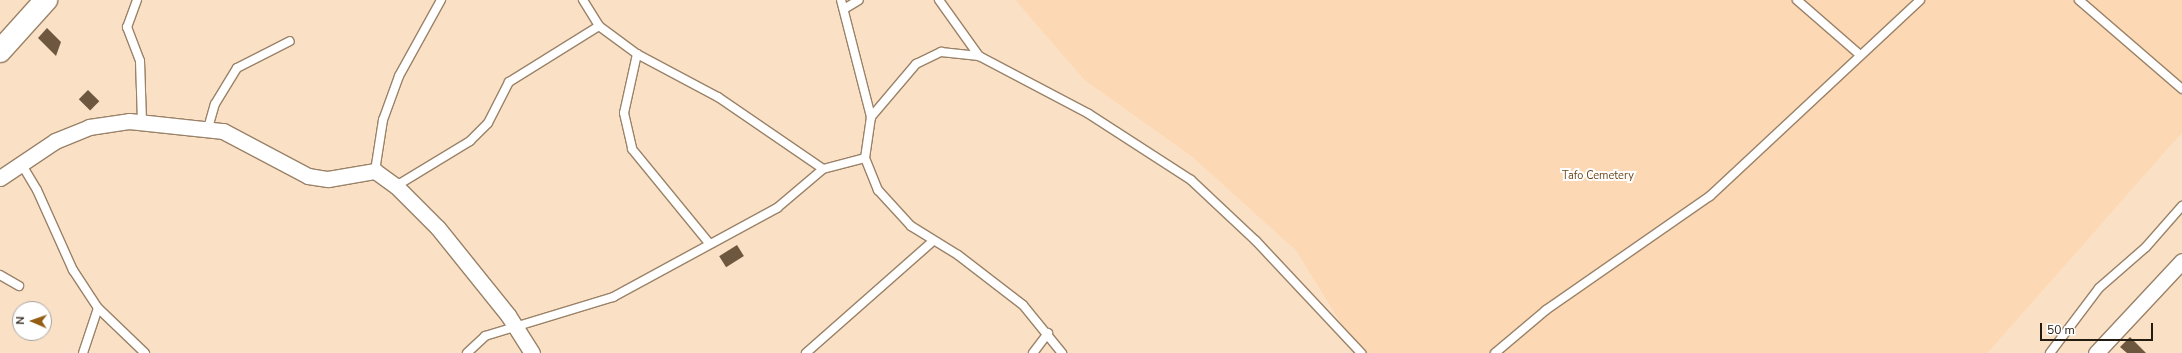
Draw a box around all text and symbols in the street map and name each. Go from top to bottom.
park label: Tafo Cemetery [1562,169,1634,183]
north arrow [12,301,52,341]
scale bar [2042,315,2155,341]
text: N [13,316,28,325]
text: 50 m [2047,322,2075,338]

